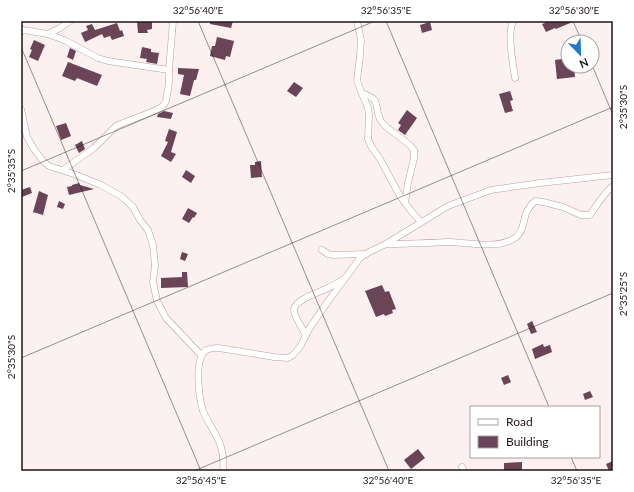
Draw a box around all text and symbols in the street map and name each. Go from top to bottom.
text: 32°56'40"E [173,4,223,16]
text: 32°56'35"E [361,4,411,16]
text: 32°56'30"E [549,4,599,16]
north arrow [560,34,600,74]
text: N [578,56,591,71]
text: 2°35'30"S [617,85,629,129]
text: 2°35'35"S [5,149,17,193]
text: 2°35'25"S [617,272,629,316]
text: 2°35'30"S [5,335,17,379]
legend [470,406,600,458]
text: Road [506,414,533,429]
text: Building [506,434,549,449]
text: 32°56'45"E [176,474,226,486]
text: 32°56'40"E [363,474,413,486]
text: 32°56'35"E [551,474,601,486]

